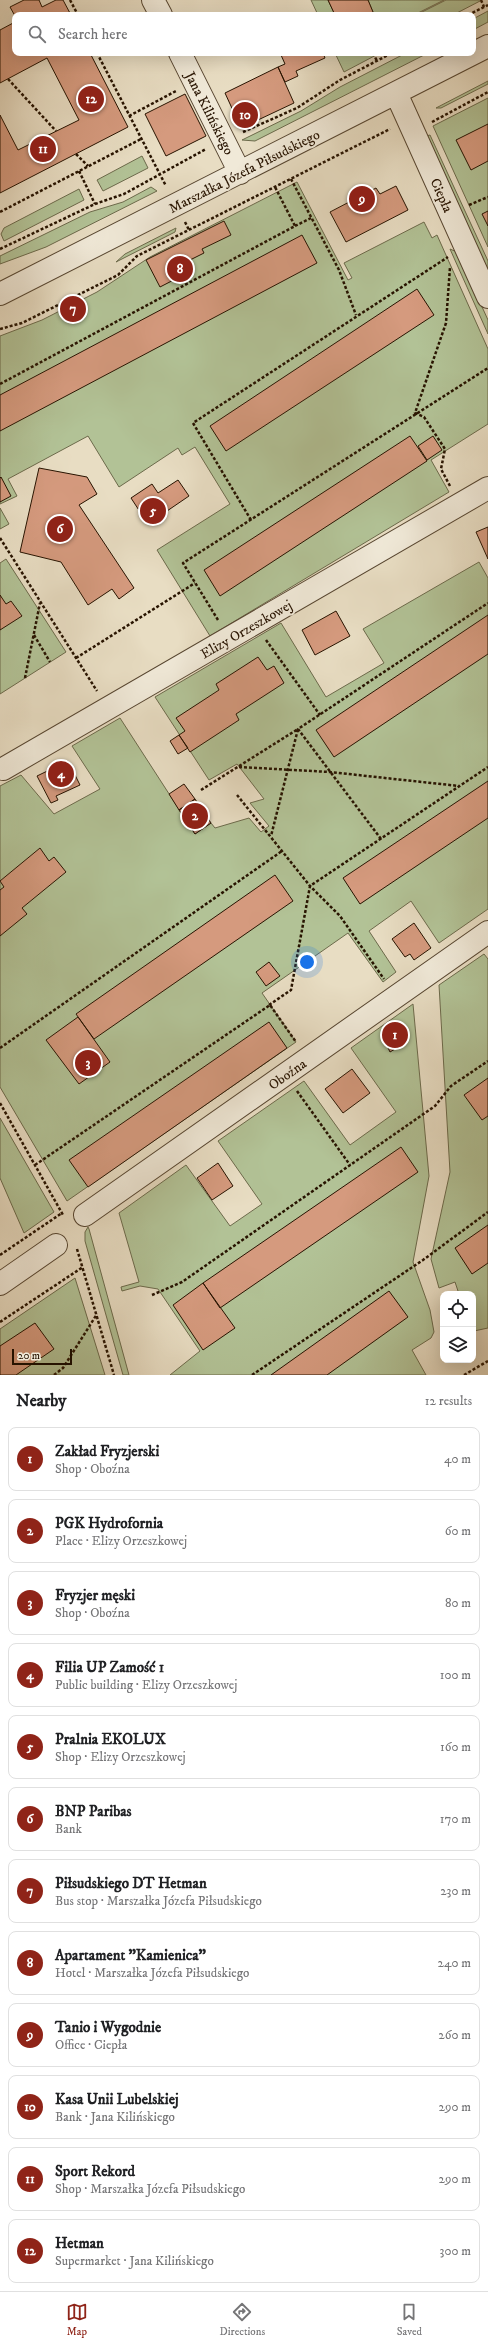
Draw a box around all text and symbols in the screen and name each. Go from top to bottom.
search box [12,12,476,56]
icon: search [26,23,48,45]
text: Search here [58,25,127,44]
street label: Jana Kilińskiego [180,67,238,158]
pin: 12 [78,84,104,114]
pin: 10 [232,100,258,130]
street label: Marszałka Józefa Piłsudskiego [166,126,323,218]
pin: 11 [30,134,56,164]
street label: Ciepła [426,175,457,215]
pin: 9 [349,184,375,214]
pin: 8 [167,254,193,284]
pin: 7 [60,294,86,324]
pin: 5 [140,496,166,526]
pin: 6 [47,514,73,544]
street label: Elizy Orzeszkowej [197,596,296,663]
pin: 4 [48,759,74,789]
pin: 2 [182,801,208,831]
your location [297,952,317,972]
pin: 1 [382,1020,408,1050]
pin: 3 [75,1048,101,1078]
street label: Oboźna [265,1055,310,1094]
map controls [440,1291,476,1363]
button: locate [440,1291,476,1327]
button: layers [440,1327,476,1363]
scale bar [12,1347,72,1366]
text: 20 m [18,1349,40,1363]
text: Nearby [16,1390,66,1412]
text: 12 results [425,1393,472,1409]
text: Zakład Fryzjerski [55,1442,159,1461]
text: 1 [28,1451,32,1467]
text: 40 m [444,1451,471,1467]
text: Shop · Oboźna [55,1461,130,1477]
text: PGK Hydrofornia [55,1514,163,1533]
text: 2 [27,1523,33,1539]
text: 60 m [445,1523,471,1539]
text: Place · Elizy Orzeszkowej [55,1533,187,1549]
text: Fryzjer męski [55,1586,135,1605]
text: 3 [28,1595,32,1611]
text: 80 m [445,1595,471,1611]
text: Shop · Oboźna [55,1605,130,1621]
text: Filia UP Zamość 1 [55,1658,164,1677]
text: 4 [26,1667,34,1683]
text: 100 m [440,1667,471,1683]
text: Public building · Elizy Orzeszkowej [55,1677,237,1693]
text: Pralnia EKOLUX [55,1730,166,1749]
text: 5 [27,1739,33,1755]
text: 160 m [440,1739,471,1755]
text: Shop · Elizy Orzeszkowej [55,1749,186,1765]
text: BNP Paribas [55,1802,132,1821]
text: 6 [27,1811,33,1827]
text: 170 m [440,1811,471,1827]
text: Bank [55,1821,82,1837]
text: Piłsudskiego DT Hetman [55,1874,207,1893]
text: 7 [27,1883,33,1899]
text: 230 m [440,1883,471,1899]
text: Bus stop · Marszałka Józefa Piłsudskiego [55,1893,262,1909]
text: Apartament "Kamienica" [55,1946,206,1965]
text: 8 [27,1955,33,1971]
text: 240 m [438,1955,471,1971]
text: Hotel · Marszałka Józefa Piłsudskiego [55,1965,249,1981]
text: Tanio i Wygodnie [55,2018,161,2037]
text: 9 [27,2027,33,2043]
text: 260 m [438,2027,471,2043]
text: Office · Ciepła [55,2037,127,2053]
text: Kasa Unii Lubelskiej [55,2090,179,2109]
text: 10 [24,2099,36,2115]
text: 290 m [439,2099,471,2115]
text: Bank · Jana Kilińskiego [55,2109,175,2125]
text: Sport Rekord [55,2162,135,2181]
text: 11 [25,2171,35,2187]
text: 290 m [439,2171,471,2187]
text: Shop · Marszałka Józefa Piłsudskiego [55,2181,245,2197]
text: Hetman [55,2234,104,2253]
text: 12 [24,2243,36,2259]
text: 300 m [440,2243,471,2259]
text: Supermarket · Jana Kilińskiego [55,2253,214,2269]
tab: Map [66,2301,88,2339]
tab: Directions [220,2301,265,2339]
tab: Saved [397,2301,422,2339]

